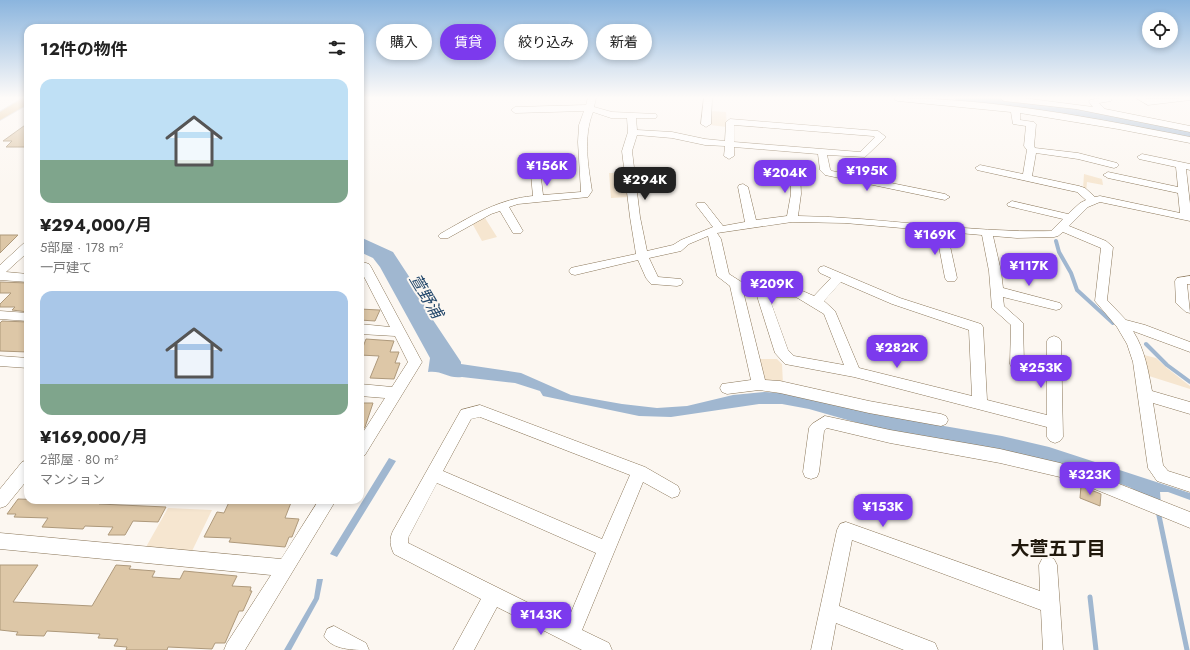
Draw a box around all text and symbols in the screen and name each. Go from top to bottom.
map controls [1142,12,1178,48]
button: locate [1142,12,1178,48]
chip: 購入 [376,24,432,60]
chip: 賃貸 [440,24,496,60]
chip: 絞り込み [504,24,588,60]
chip: 新着 [596,24,652,60]
text: 12件の物件 [40,37,128,61]
icon: filters [326,37,348,59]
icon: home [158,105,230,177]
pin: ¥156K [519,153,575,187]
text: ¥156K [526,156,568,175]
pin: ¥195K [839,158,895,192]
pin: ¥204K [757,160,813,194]
text: ¥195K [846,161,888,180]
text: ¥204K [763,163,807,182]
pin: ¥294K [617,167,673,201]
text: ¥294K [623,170,667,189]
text: ¥294,000/月 [40,213,152,237]
pin: ¥169K [907,222,963,256]
text: ¥169K [914,225,956,244]
text: 5部屋 · 178 m² [40,238,123,257]
pin: ¥117K [1001,253,1057,287]
text: ¥117K [1010,256,1048,275]
text: 一戸建て [40,258,92,277]
water label: 萱野浦 [404,269,450,325]
pin: ¥209K [744,271,800,305]
text: ¥209K [750,274,794,293]
icon: home [158,317,230,389]
pin: ¥282K [869,335,925,369]
text: ¥282K [876,338,919,357]
pin: ¥253K [1013,355,1069,389]
text: ¥253K [1020,358,1062,377]
text: ¥169,000/月 [40,425,148,449]
text: 2部屋 · 80 m² [40,450,119,469]
pin: ¥323K [1062,462,1118,496]
text: ¥323K [1069,465,1111,484]
text: マンション [40,470,105,489]
pin: ¥153K [855,494,911,528]
text: ¥153K [863,497,903,516]
district label: 大萱五丁目 [1010,535,1106,562]
pin: ¥143K [513,602,569,636]
text: ¥143K [520,605,562,624]

